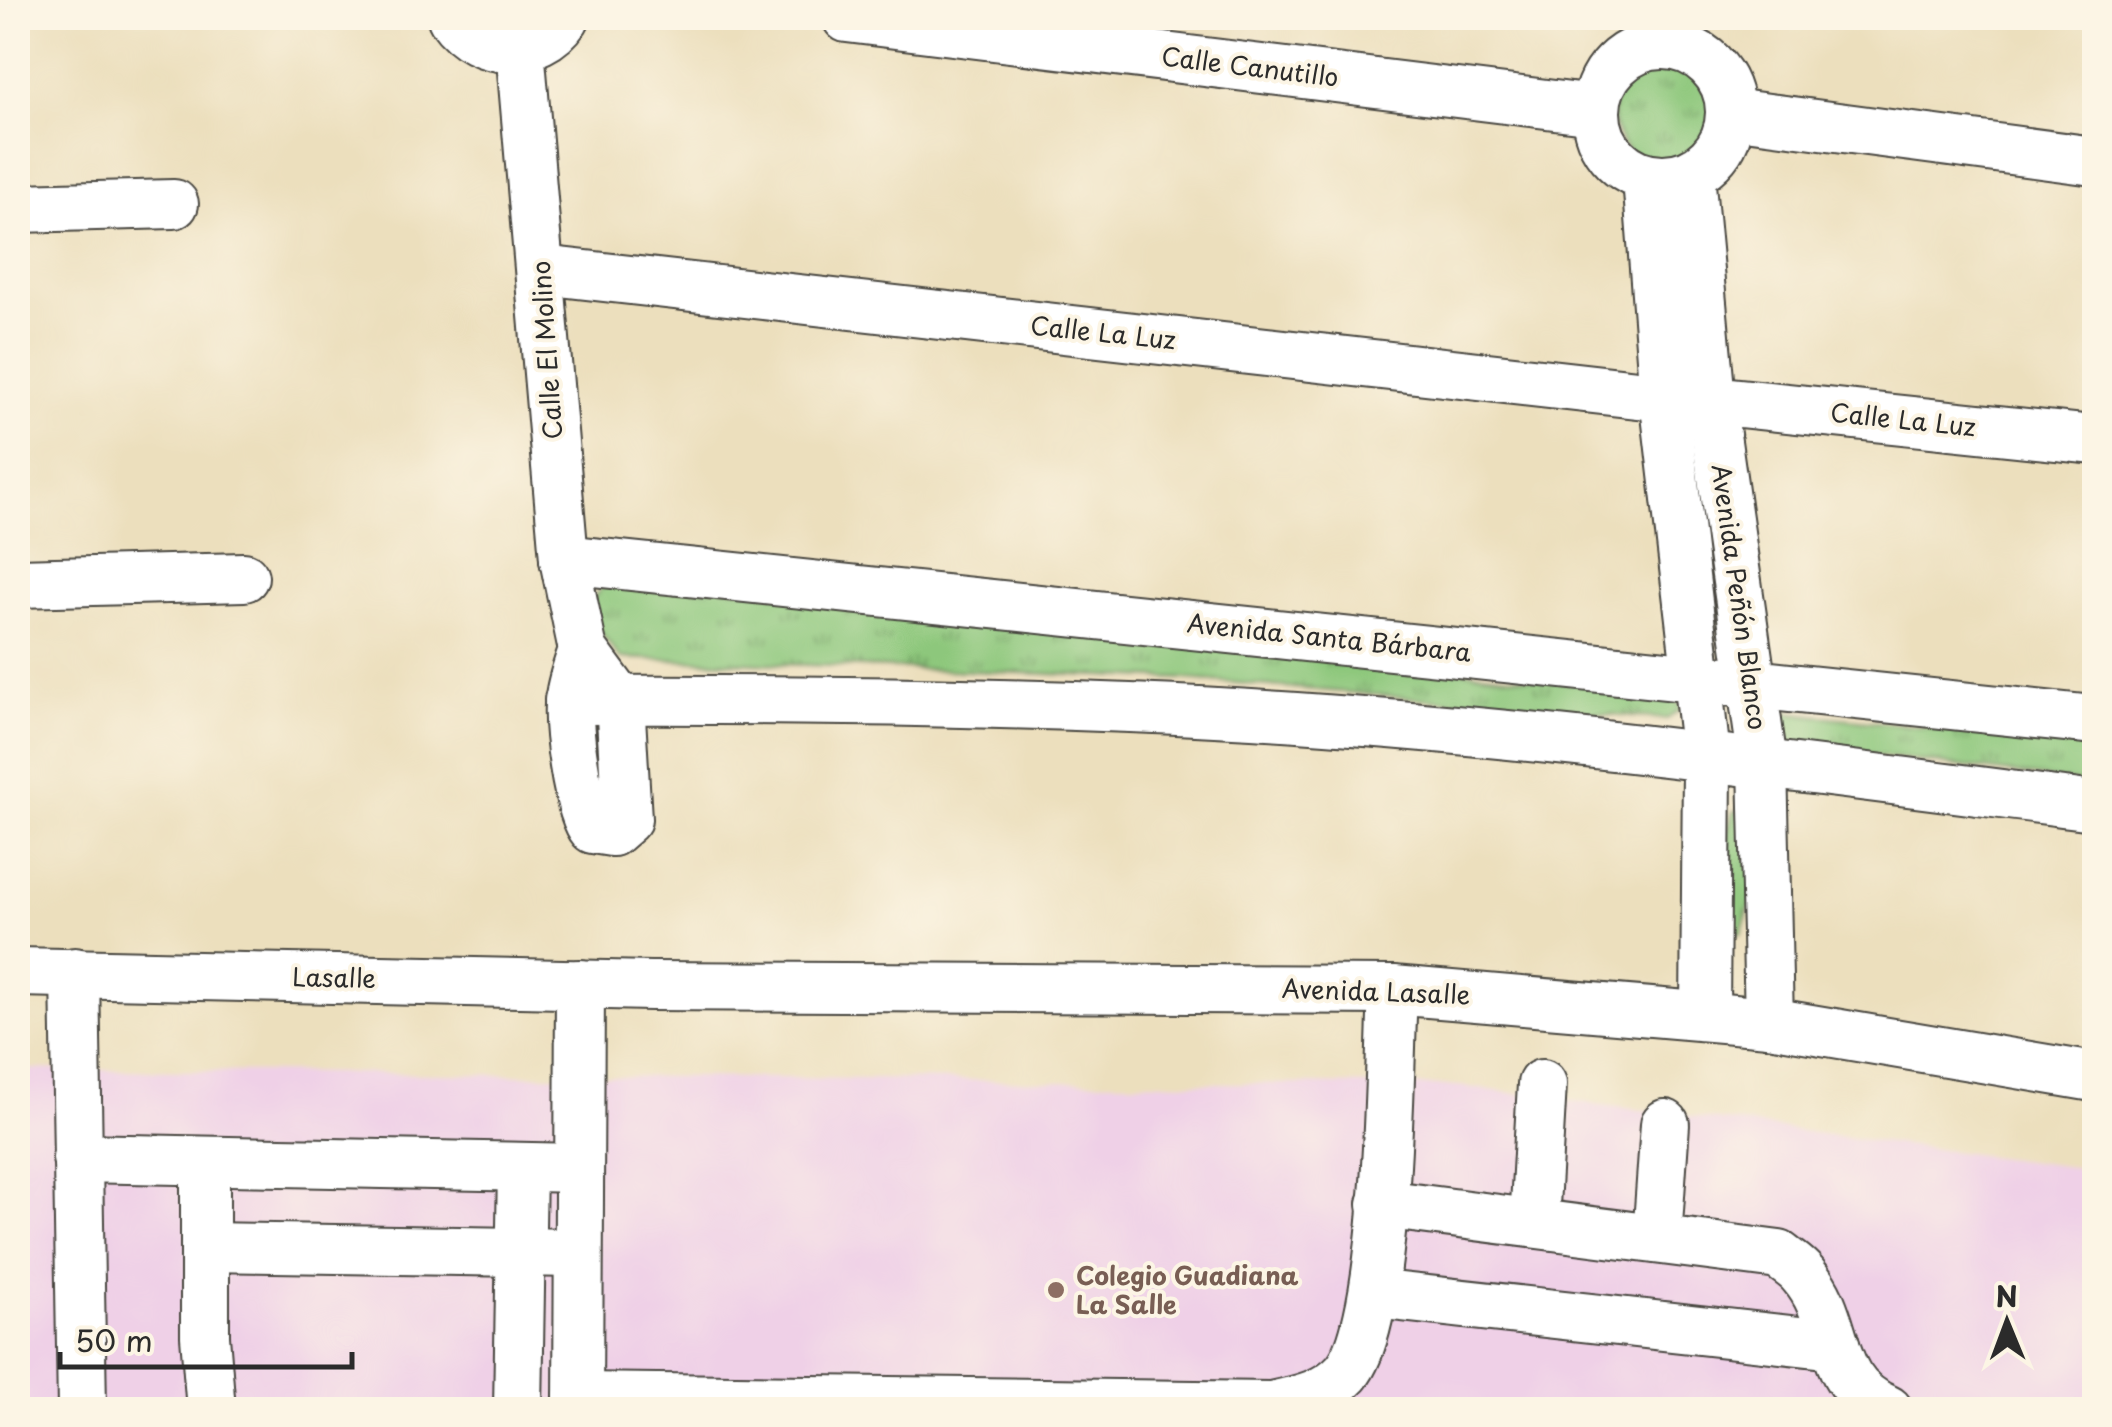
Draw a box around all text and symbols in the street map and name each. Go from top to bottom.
street label: Calle Canutillo [1159,36,1341,96]
street label: Calle El Molino [521,259,571,441]
street label: Calle La Luz [1029,305,1178,359]
street label: Calle La Luz [1829,392,1978,446]
street label: Avenida Peñón Blanco [1703,462,1777,732]
street label: Avenida Santa Bárbara [1185,603,1473,671]
street label: Lasalle [292,957,376,997]
street label: Avenida Lasalle [1281,969,1471,1013]
place label: Colegio Guadiana La Salle [1076,1256,1298,1323]
north arrow [1957,1272,2057,1372]
text: N [1995,1274,2018,1317]
marker: Colegio Guadiana La Salle [1045,1279,1067,1301]
scale bar [60,1307,352,1369]
text: 50 m [75,1317,153,1362]

